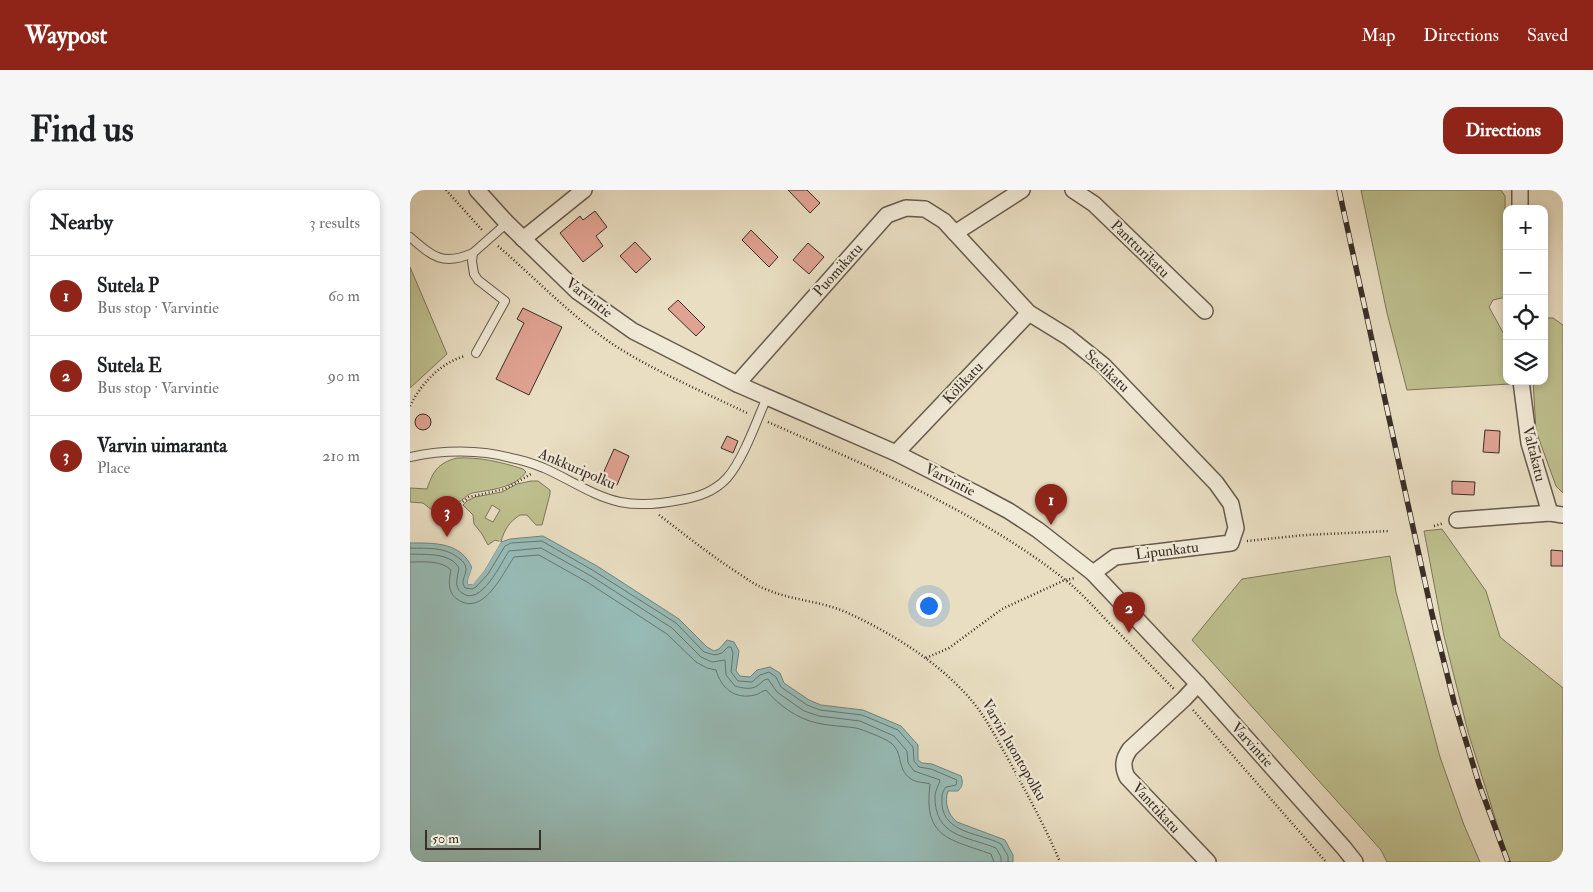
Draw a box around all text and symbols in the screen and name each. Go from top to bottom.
text: Waypost [25,20,107,51]
text: Map [1362,24,1395,47]
text: Directions [1423,24,1499,47]
text: Saved [1527,24,1568,47]
button: Directions [1443,107,1563,154]
text: Find us [30,108,134,152]
map controls [1503,205,1548,385]
button: + [1503,205,1548,250]
text: Nearby [50,209,113,236]
text: 3 results [309,213,360,233]
street label: Pantturikatu [1106,216,1174,282]
street label: Puomikatu [809,239,867,301]
button: − [1503,250,1548,295]
text: Sutela P [97,274,159,298]
street label: Varvintie [562,274,616,322]
text: 1 [63,286,69,306]
text: 60 m [328,286,360,306]
button: locate [1503,295,1548,340]
text: Bus stop · Varvintie [97,298,219,318]
button: layers [1503,340,1548,385]
street label: Seelikatu [1081,345,1134,397]
text: Sutela E [97,354,162,378]
street label: Kölikatu [939,358,988,408]
text: 2 [62,366,70,386]
text: 90 m [328,366,360,386]
text: Bus stop · Varvintie [97,378,219,398]
street label: Valtakatu [1518,424,1550,484]
text: Varvin uimaranta [97,434,227,458]
street label: Ankkuripolku [534,444,619,495]
text: 3 [63,446,69,466]
text: 210 m [322,446,360,466]
text: Place [97,458,130,478]
street label: Varvintie [921,459,979,501]
pin: 1 [1035,484,1067,525]
pin: 3 [431,496,463,537]
street label: Lipunkatu [1134,538,1200,565]
pin: 2 [1113,592,1145,633]
your location [916,593,942,619]
street label: Varvin luontopolku [976,696,1051,805]
street label: Varvintie [1227,718,1277,772]
street label: Vanttikatu [1128,779,1184,838]
scale bar [425,827,541,850]
text: 50 m [432,830,459,847]

